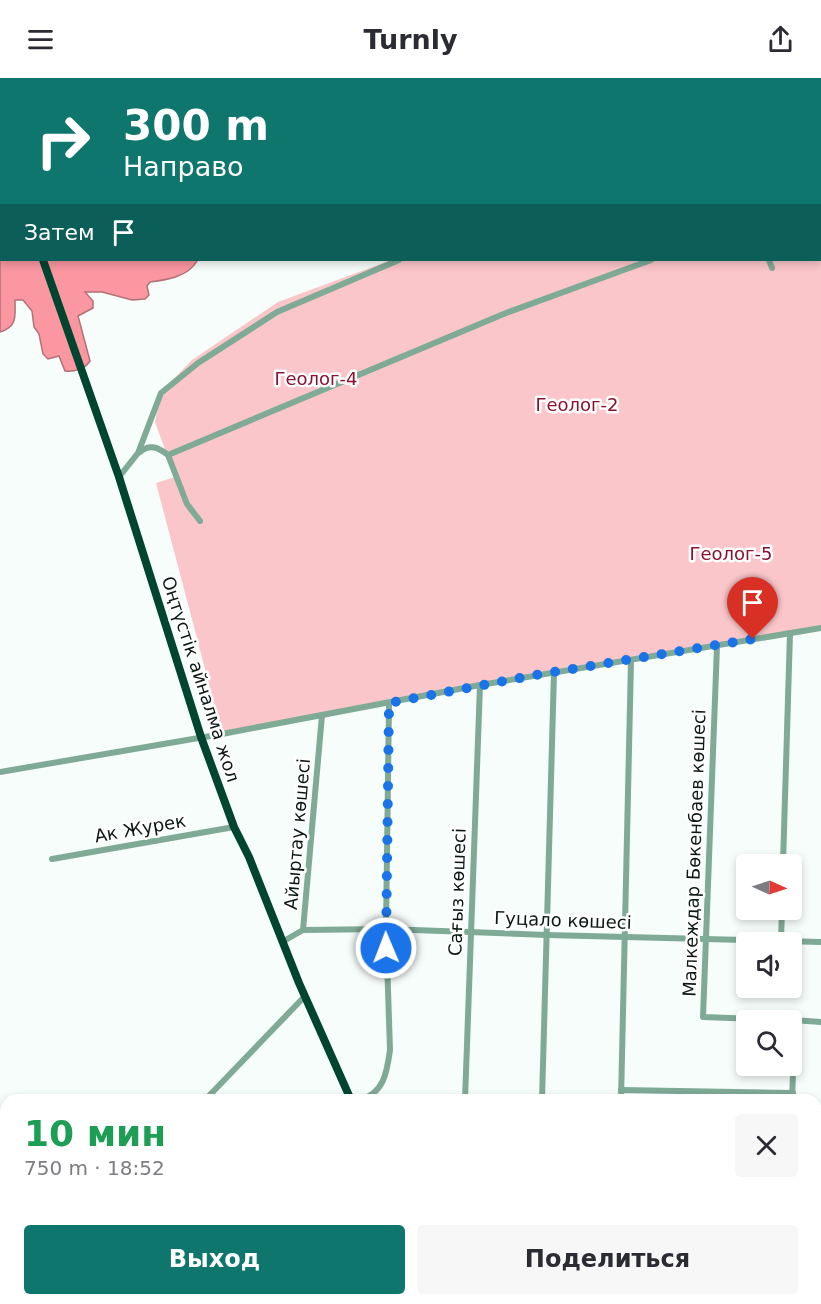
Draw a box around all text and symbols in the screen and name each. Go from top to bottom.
icon: menu [24,23,57,56]
icon: share [764,23,797,56]
text: Turnly [363,24,458,55]
text: 300 m [123,101,269,150]
icon: right [24,102,102,180]
text: Направо [123,151,244,182]
icon: arrive [107,216,140,249]
text: Затем [24,220,95,245]
park label: Геолог-4 [275,368,358,389]
park label: Геолог-2 [536,394,619,415]
park label: Геолог-5 [690,543,773,564]
street label: Оңтүстік айналма жол [158,573,244,785]
pin [727,577,778,639]
icon: arrive [736,586,769,619]
street label: Малкеждар Бөкенбаев көшесі [678,709,710,997]
street label: Айыртау көшесі [280,757,314,911]
street label: Ак Журек [93,810,187,846]
street label: Сағыз көшесі [444,828,470,956]
north arrow [736,854,802,920]
map controls [736,854,802,1076]
street label: Гуцало көшесі [494,907,632,933]
position arrow [354,916,418,980]
button: sound [736,932,802,998]
button: search [736,1010,802,1076]
text: 10 мин [24,1113,166,1154]
button: close [735,1114,798,1177]
text: 750 m · 18:52 [24,1156,165,1180]
button: Выход [24,1225,405,1294]
button: Поделиться [417,1225,798,1294]

